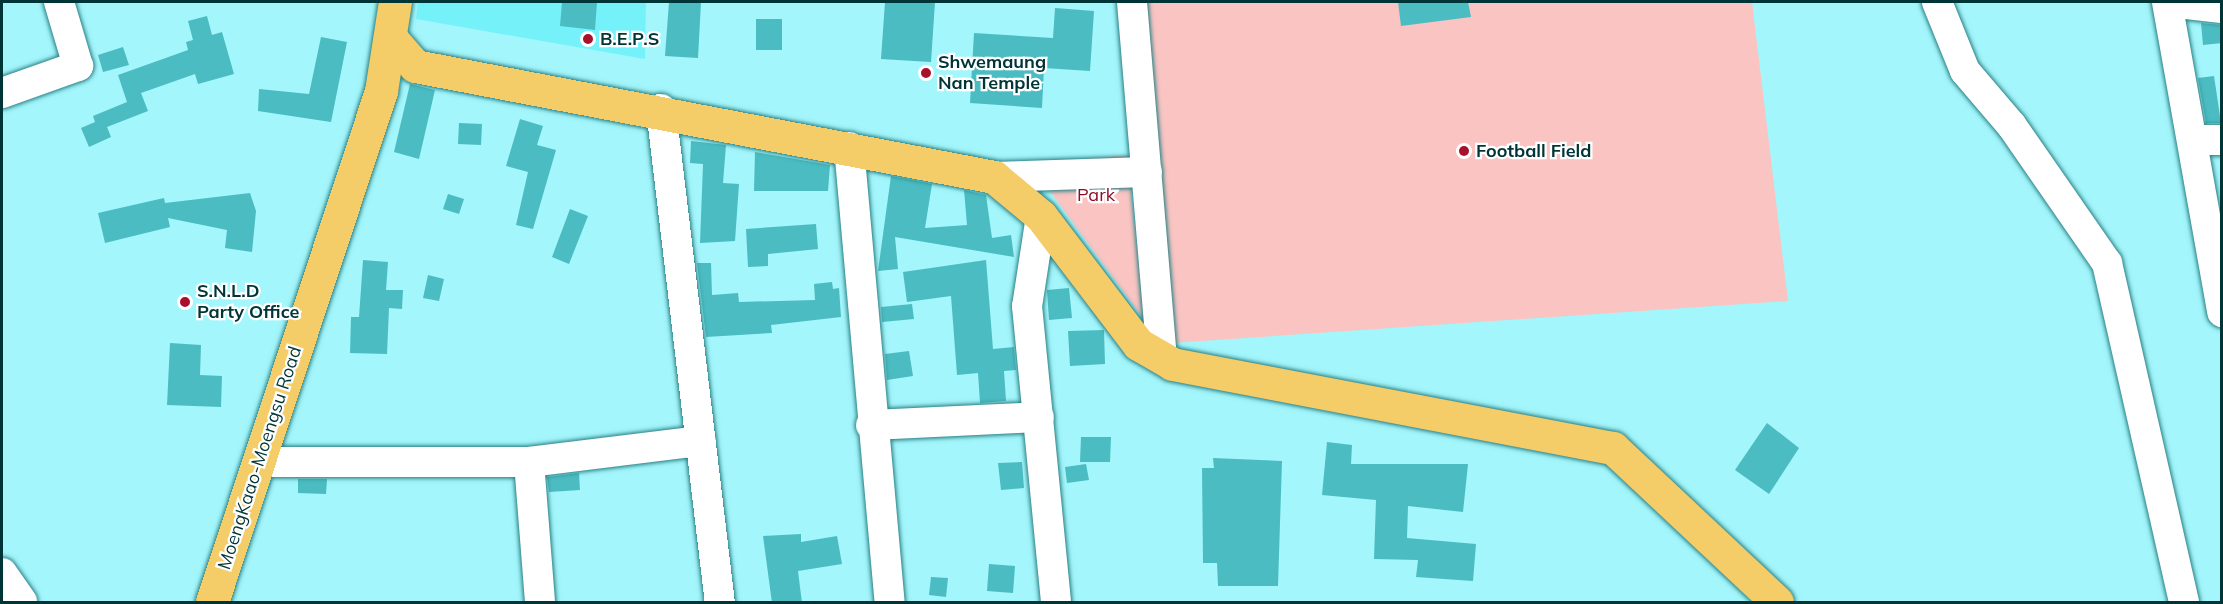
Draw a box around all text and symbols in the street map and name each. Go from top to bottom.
place label: B.E.P.S [600,28,659,50]
marker: B.E.P.S [581,32,595,46]
place label: Shwemaung Nan Temple [938,52,1046,94]
marker: Shwemaung Nan Temple [919,66,933,80]
place label: Football Field [1476,140,1591,162]
marker: Football Field [1457,144,1471,158]
park label: Park [1077,184,1115,206]
place label: S.N.L.D Party Office [197,281,299,324]
marker: S.N.L.D Party Office [178,295,192,309]
street label: MoengKaao-Moengsu Road [214,344,306,572]

